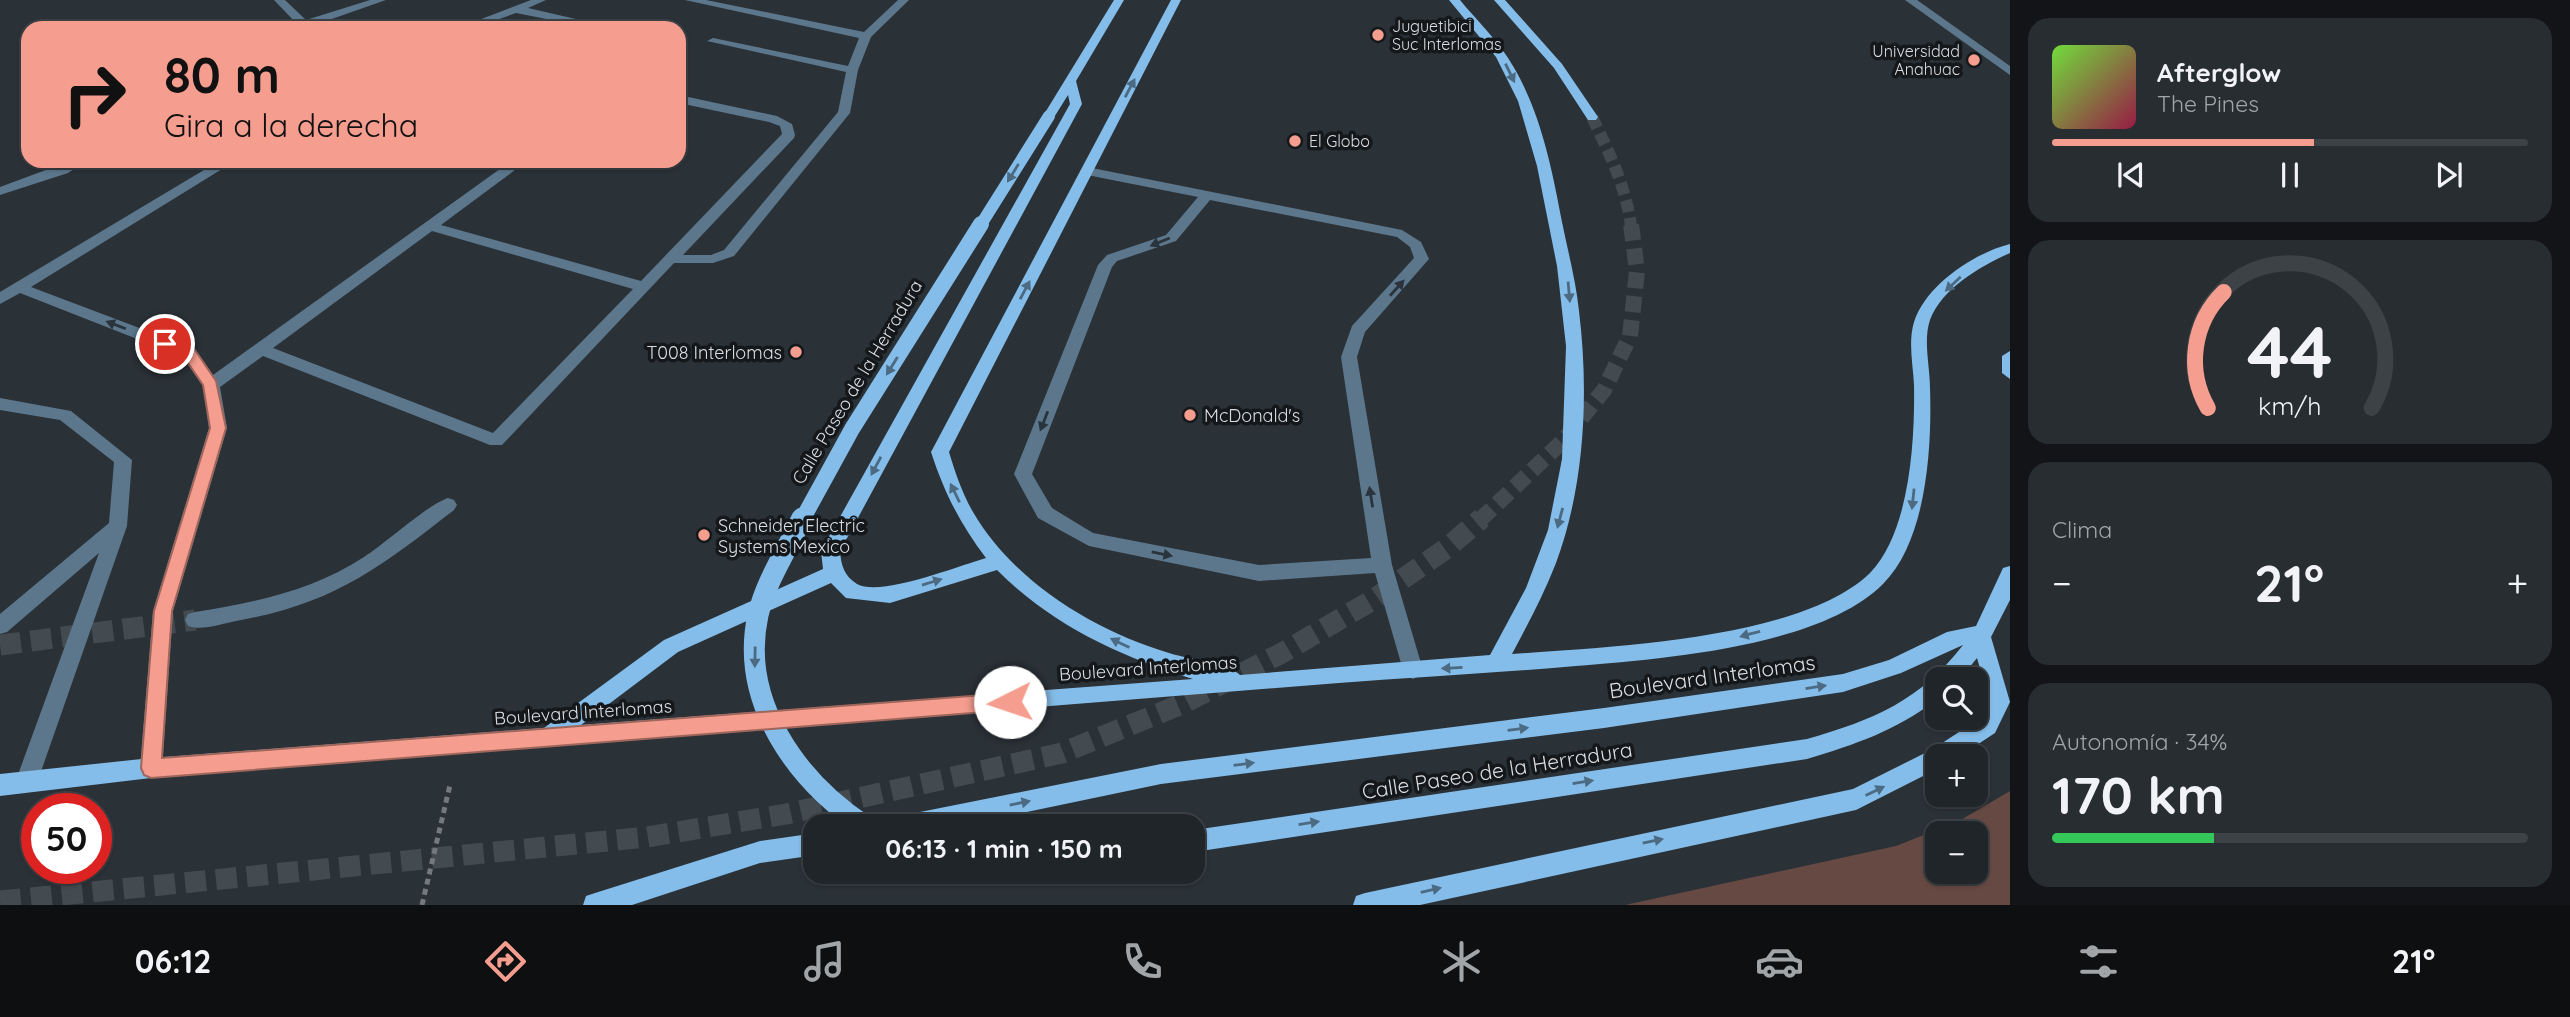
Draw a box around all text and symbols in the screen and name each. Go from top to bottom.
place label: Juguetibici Suc Interlomas [1392,16,1502,54]
marker: Juguetibici Suc Interlomas [1370,27,1386,43]
place label: Universidad Anahuac [1872,41,1960,79]
text: 80 m [164,44,280,105]
icon: right [49,49,140,140]
marker: Universidad Anahuac [1966,52,1982,68]
text: Afterglow [2157,56,2281,89]
one-way arrow [1504,63,1516,83]
one-way arrow [1124,78,1136,98]
text: The Pines [2157,89,2259,118]
text: Gira a la derecha [164,105,418,145]
place label: El Globo [1309,131,1370,151]
marker: El Globo [1287,133,1303,149]
icon: previous [2112,156,2150,194]
icon: pause [2271,156,2309,194]
icon: next [2430,156,2468,194]
one-way arrow [1007,164,1020,183]
one-way arrow [1149,237,1170,248]
one-way arrow [1945,275,1962,291]
street label: Calle Paseo de la Herradura [787,276,927,488]
one-way arrow [1018,279,1030,299]
one-way arrow [1388,279,1404,296]
one-way arrow [1564,281,1575,303]
text: 44 [2247,305,2333,396]
pin [135,314,195,374]
one-way arrow [106,319,127,330]
icon: arrive [146,325,184,363]
place label: T008 Interlomas [646,341,782,364]
marker: T008 Interlomas [788,344,804,360]
one-way arrow [885,356,898,375]
text: km/h [2258,389,2322,420]
place label: McDonald's [1204,404,1300,427]
marker: McDonald's [1182,407,1198,423]
one-way arrow [1039,410,1050,431]
one-way arrow [870,456,881,476]
one-way arrow [949,483,960,503]
one-way arrow [1365,486,1376,508]
one-way arrow [1907,488,1918,510]
one-way arrow [1554,508,1564,529]
place label: Schneider Electric Systems Mexico [718,514,865,558]
text: Clima [2052,515,2112,544]
marker: Schneider Electric Systems Mexico [696,527,712,543]
one-way arrow [1151,549,1173,560]
text: 21° [2254,550,2324,615]
text: − [2052,559,2072,607]
text: + [2507,559,2528,607]
one-way arrow [922,576,943,587]
one-way arrow [1739,629,1760,639]
one-way arrow [1110,637,1130,648]
one-way arrow [750,646,761,668]
street label: Boulevard Interlomas [1607,649,1817,703]
street label: Boulevard Interlomas [1058,650,1238,686]
one-way arrow [1440,662,1462,673]
position arrow [973,665,1047,739]
map controls [1925,667,1988,884]
button: search [1925,667,1988,730]
one-way arrow [1805,681,1827,692]
street label: Boulevard Interlomas [493,694,673,730]
one-way arrow [1507,723,1529,734]
text: Autonomía · 34% [2052,727,2227,756]
street label: Calle Paseo de la Herradura [1360,736,1634,804]
button: + [1925,744,1988,807]
one-way arrow [1233,759,1255,770]
text: 170 km [2052,762,2225,827]
one-way arrow [1572,776,1594,787]
one-way arrow [1865,785,1885,796]
speed limit sign: 50 [21,793,112,884]
one-way arrow [1009,797,1031,808]
one-way arrow [1299,818,1321,829]
button: − [1925,821,1988,884]
text: 06:13 · 1 min · 150 m [885,832,1123,865]
one-way arrow [1642,836,1664,847]
one-way arrow [1420,884,1442,895]
icon: directions [481,937,530,986]
icon: music [800,937,849,986]
icon: phone [1118,937,1167,986]
icon: climate [1437,937,1486,986]
icon: car [1755,937,1804,986]
icon: filters [2074,937,2123,986]
text: 06:12 [135,941,212,981]
text: 21° [2392,941,2435,981]

